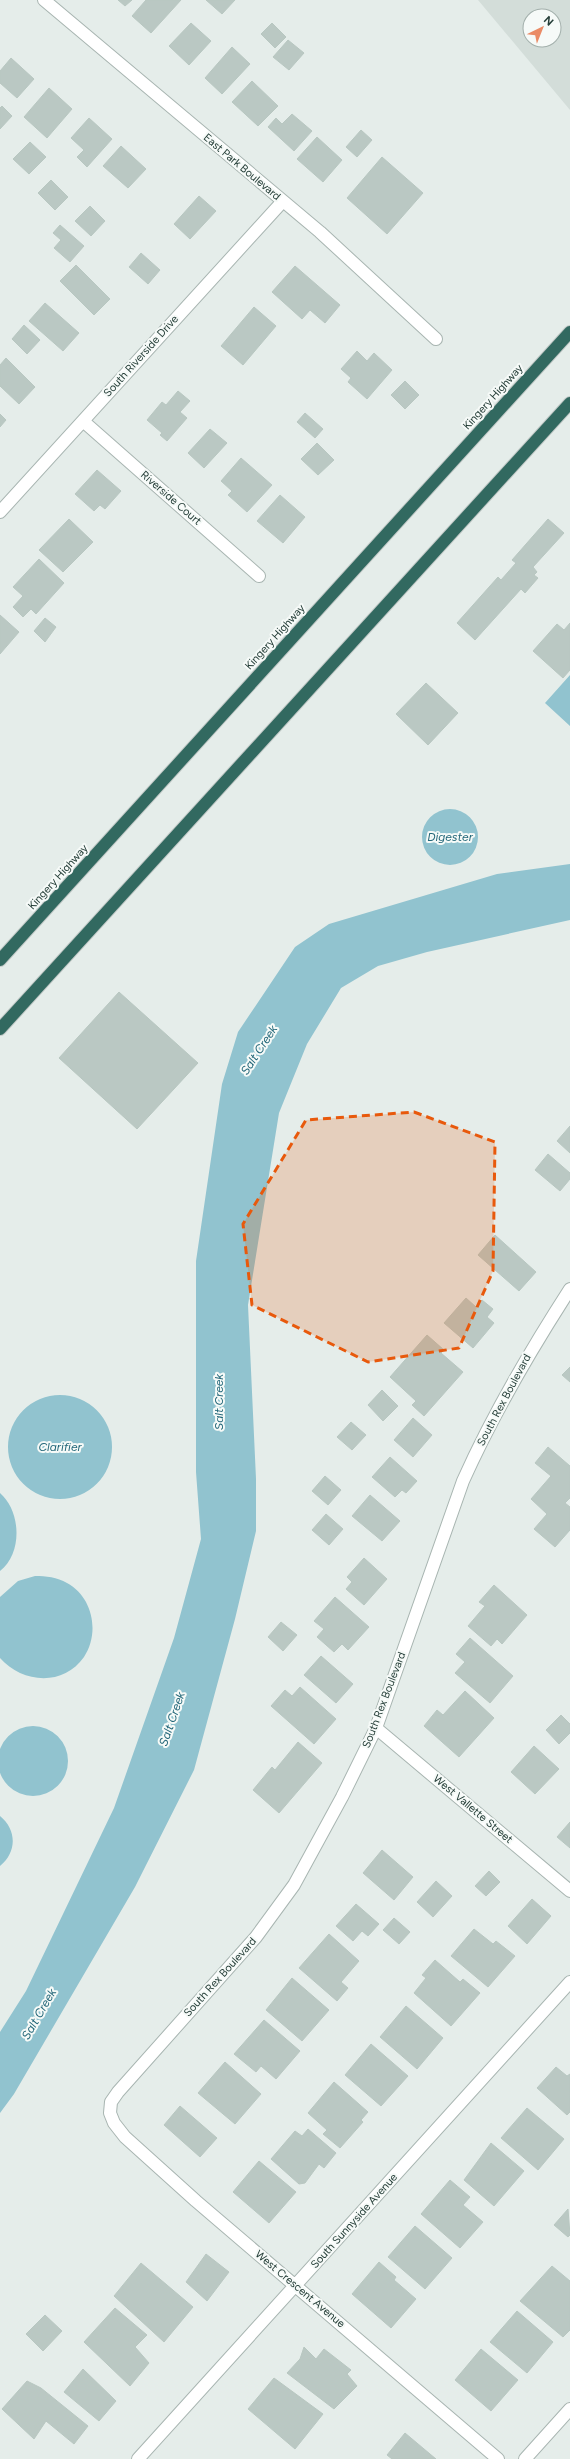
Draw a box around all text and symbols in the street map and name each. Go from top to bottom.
north arrow [522,8,562,48]
text: N [541,13,556,29]
street label: East Park Boulevard [201,131,283,203]
street label: South Riverside Drive [101,313,181,399]
street label: Kingery Highway [460,362,526,432]
street label: Riverside Court [138,468,204,528]
street label: Kingery Highway [242,602,308,672]
water label: Digester [427,830,474,844]
street label: Kingery Highway [25,842,91,912]
water label: Salt Creek [238,1022,281,1077]
street label: South Rex Boulevard [474,1352,534,1448]
water label: Salt Creek [212,1373,226,1430]
water label: Clarifier [38,1440,82,1454]
street label: South Rex Boulevard [360,1650,408,1750]
water label: Salt Creek [156,1689,188,1748]
street label: West Vallette Street [431,1772,515,1846]
street label: South Rex Boulevard [181,1935,259,2019]
water label: Salt Creek [19,1985,60,2042]
street label: South Sunnyside Avenue [308,2171,400,2271]
street label: West Crescent Avenue [253,2248,347,2330]

